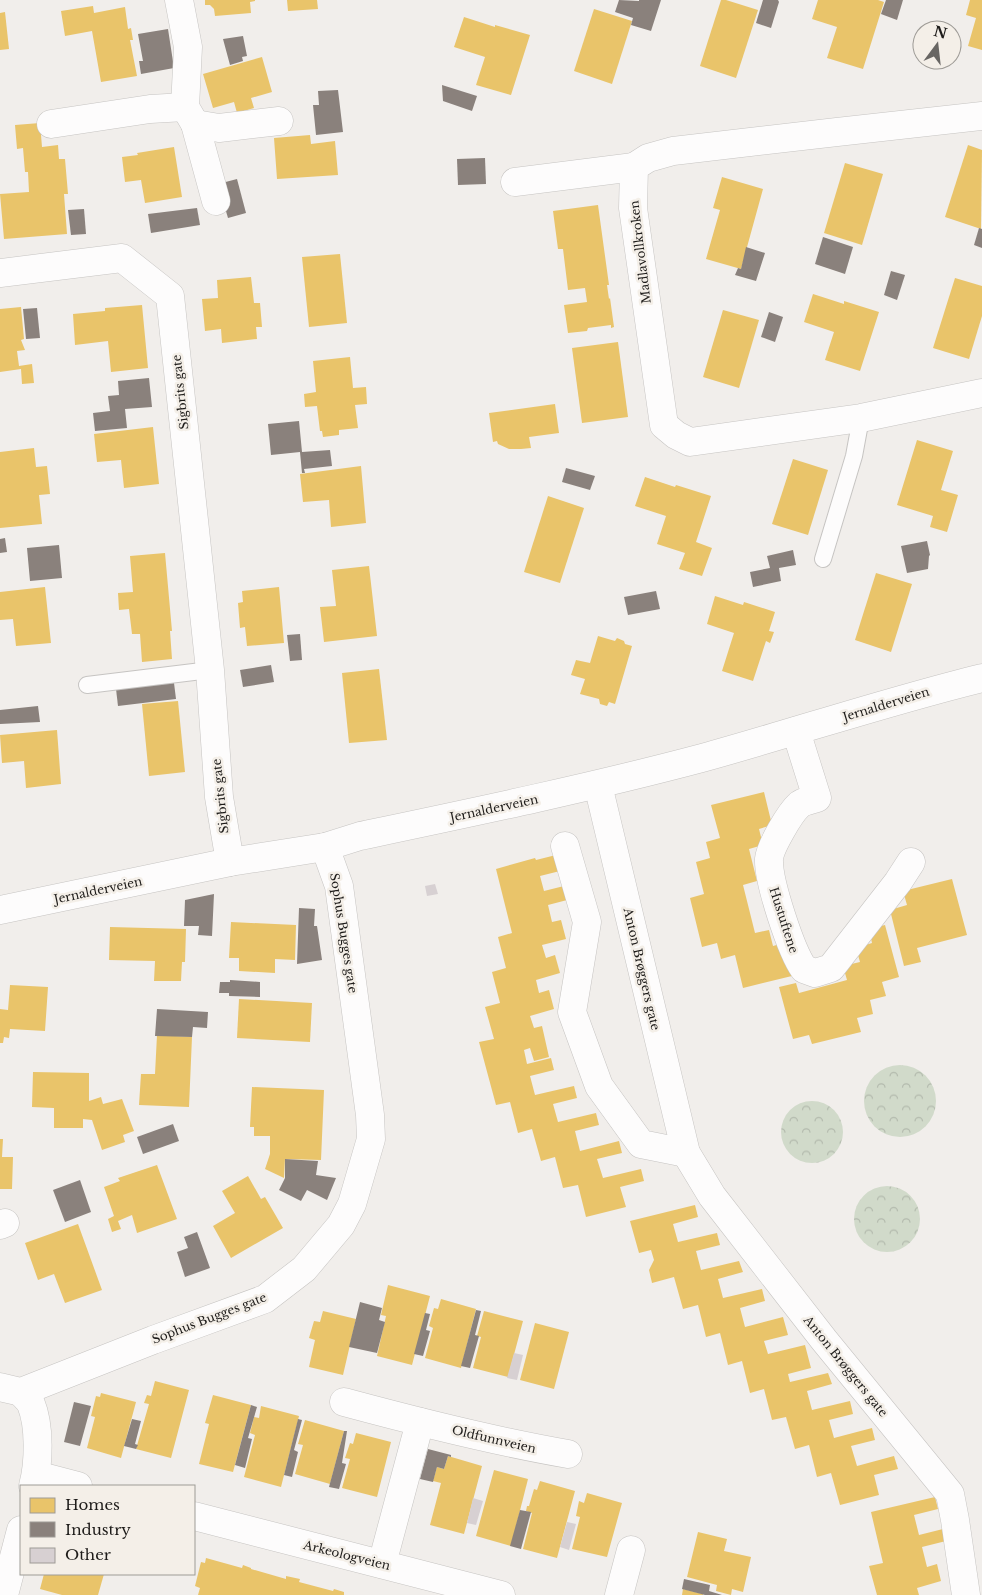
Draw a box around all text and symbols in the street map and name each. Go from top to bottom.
north arrow [912,20,962,70]
text: N [932,22,949,43]
street label: Madlavollkroken [626,200,654,304]
street label: Sigbrits gate [169,354,191,430]
street label: Jernalderveien [839,684,931,725]
street label: Sigbrits gate [209,758,231,834]
street label: Jernalderveien [447,791,539,825]
street label: Sophus Bugges gate [327,872,361,994]
street label: Jernalderveien [51,873,143,907]
street label: Hustuftene [766,885,802,955]
street label: Anton Brøggers gate [620,905,663,1032]
street label: Sophus Bugges gate [150,1289,268,1347]
street label: Anton Brøggers gate [800,1312,891,1420]
street label: Oldfunnveien [451,1422,537,1456]
legend [20,1485,195,1575]
text: Homes [65,1495,120,1514]
text: Industry [65,1520,131,1539]
street label: Arkeologveien [301,1537,392,1573]
text: Other [65,1545,112,1564]

